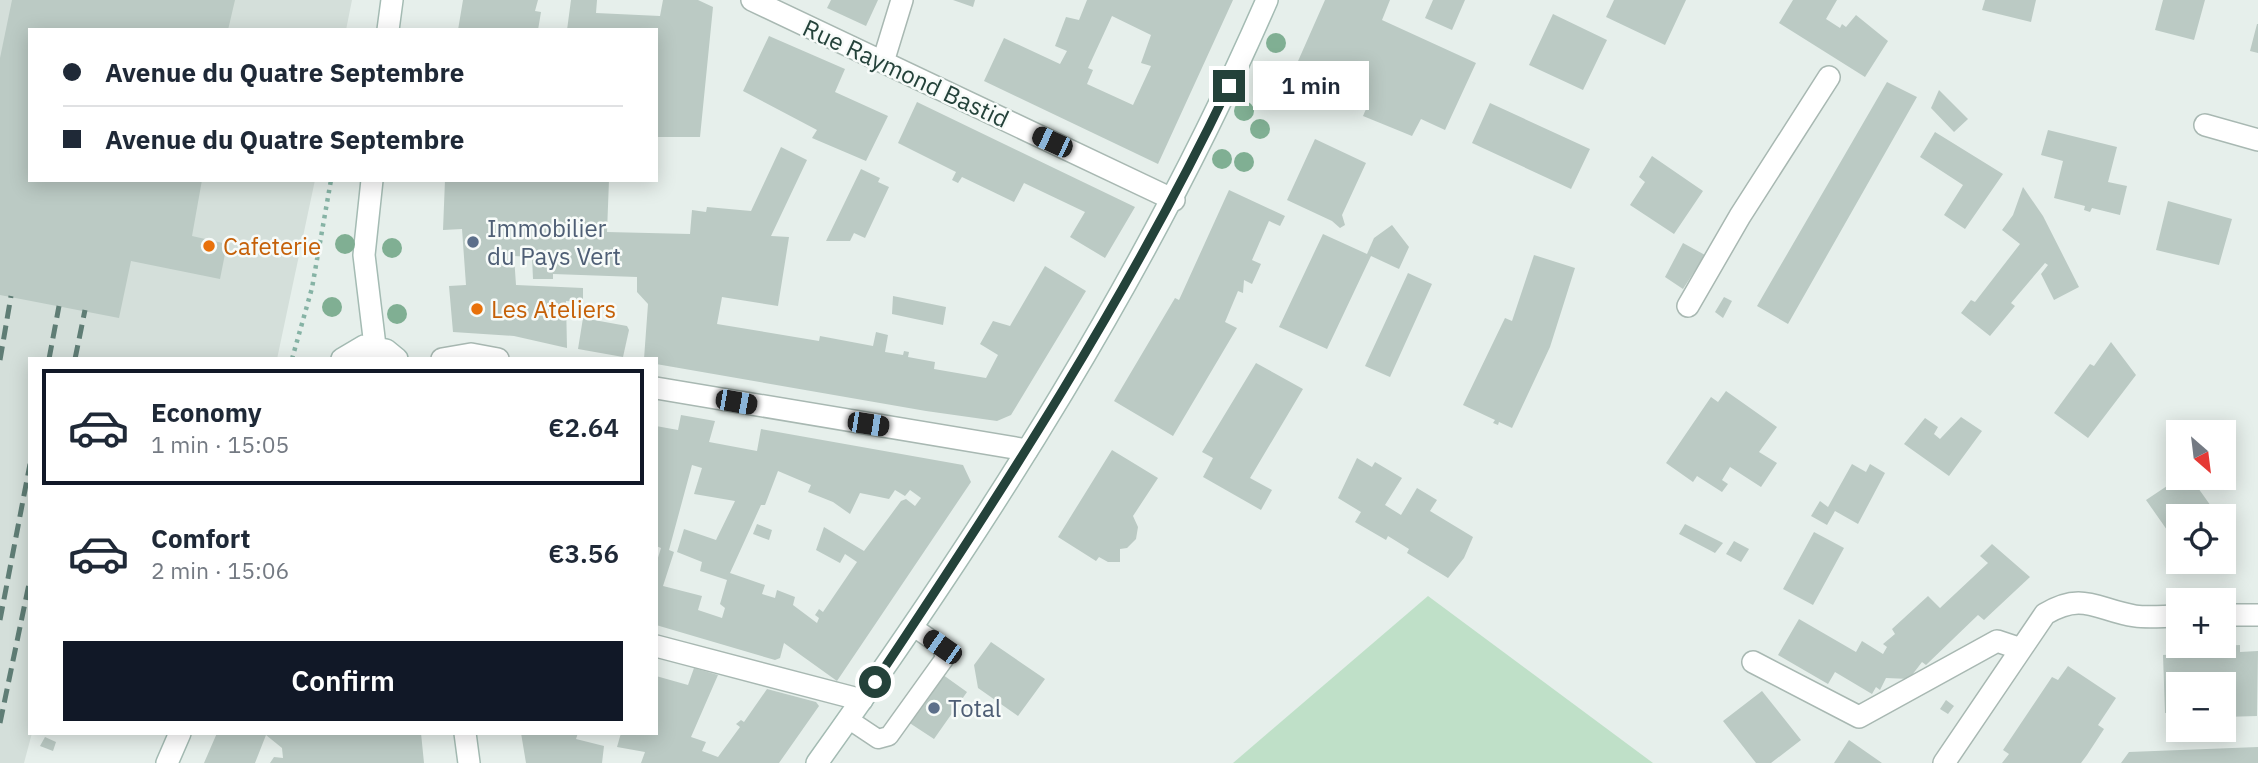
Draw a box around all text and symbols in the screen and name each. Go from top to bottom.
street label: Rue Raymond Bastid [798,11,1014,135]
text: Avenue du Quatre Septembre [105,55,464,89]
callout: 1 min [1254,62,1369,110]
route end [1213,70,1245,102]
text: 1 min [1281,70,1341,100]
text: Avenue du Quatre Septembre [105,122,464,156]
car [1029,124,1076,160]
place label: Immobilier du Pays Vert [487,212,621,272]
place label: Cafeterie [223,230,321,262]
marker: Immobilier du Pays Vert [465,234,481,250]
marker: Cafeterie [201,238,217,254]
place label: Les Ateliers [491,293,616,325]
marker: Les Ateliers [469,301,485,317]
car [714,388,759,416]
text: Economy [151,395,262,429]
icon: car [67,396,130,459]
text: €2.64 [548,410,619,444]
car [846,410,891,438]
north arrow [2166,420,2236,490]
map controls [2166,420,2236,742]
text: 1 min · 15:05 [151,429,289,459]
button: locate [2166,504,2236,574]
text: Comfort [151,521,250,555]
icon: car [67,522,130,585]
text: €3.56 [548,536,619,570]
text: 2 min · 15:06 [151,555,289,585]
button: + [2166,588,2236,658]
car [919,626,966,668]
button: Confirm [63,641,623,721]
route start [859,666,891,698]
button: − [2166,672,2236,742]
place label: Total [948,692,1001,724]
marker: Total [926,700,942,716]

